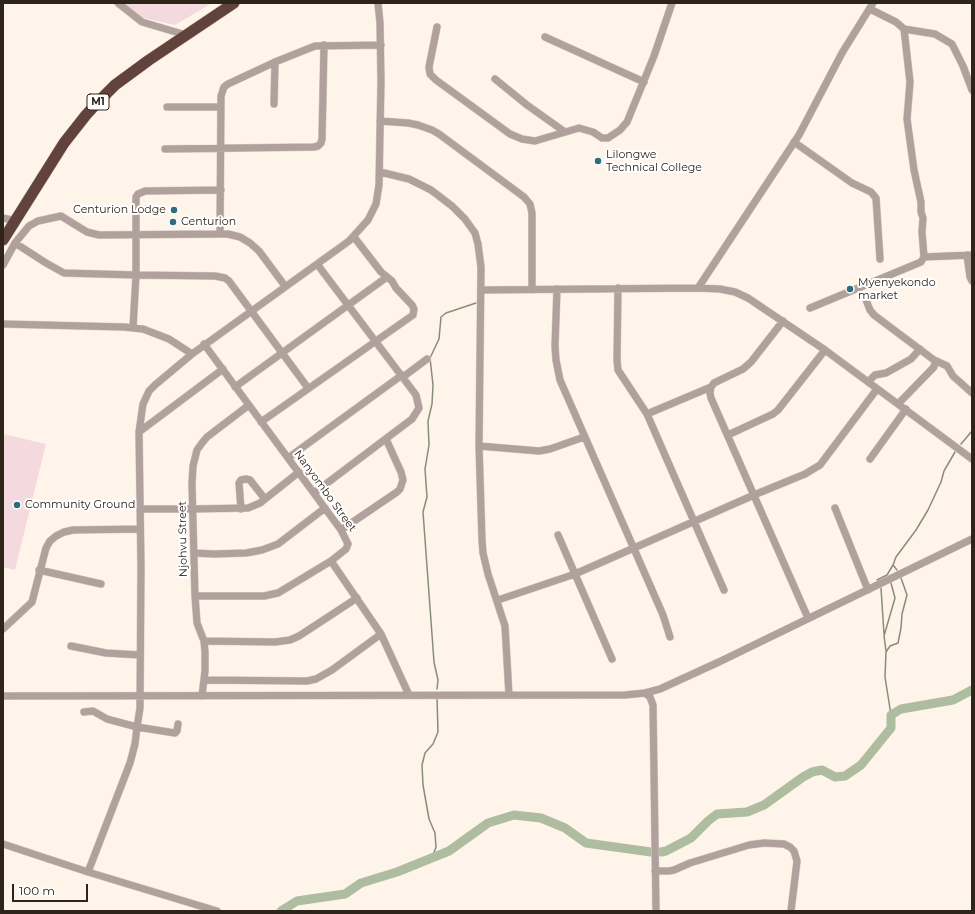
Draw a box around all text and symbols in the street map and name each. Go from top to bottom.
road number: M1 [87,94,109,110]
place label: Lilongwe Technical College [606,148,702,174]
marker: Lilongwe Technical College [593,156,603,166]
place label: Centurion Lodge [73,203,166,217]
marker: Centurion Lodge [169,205,179,215]
place label: Centurion [181,215,236,229]
marker: Centurion [168,217,178,227]
place label: Myenyekondo market [858,276,936,302]
marker: Myenyekondo market [845,284,855,294]
street label: Nanyombo Street [291,448,359,534]
place label: Community Ground [25,498,135,512]
marker: Community Ground [12,500,22,510]
street label: Njohvu Street [176,501,190,577]
scale bar [14,876,90,902]
text: 100 m [19,883,55,898]

